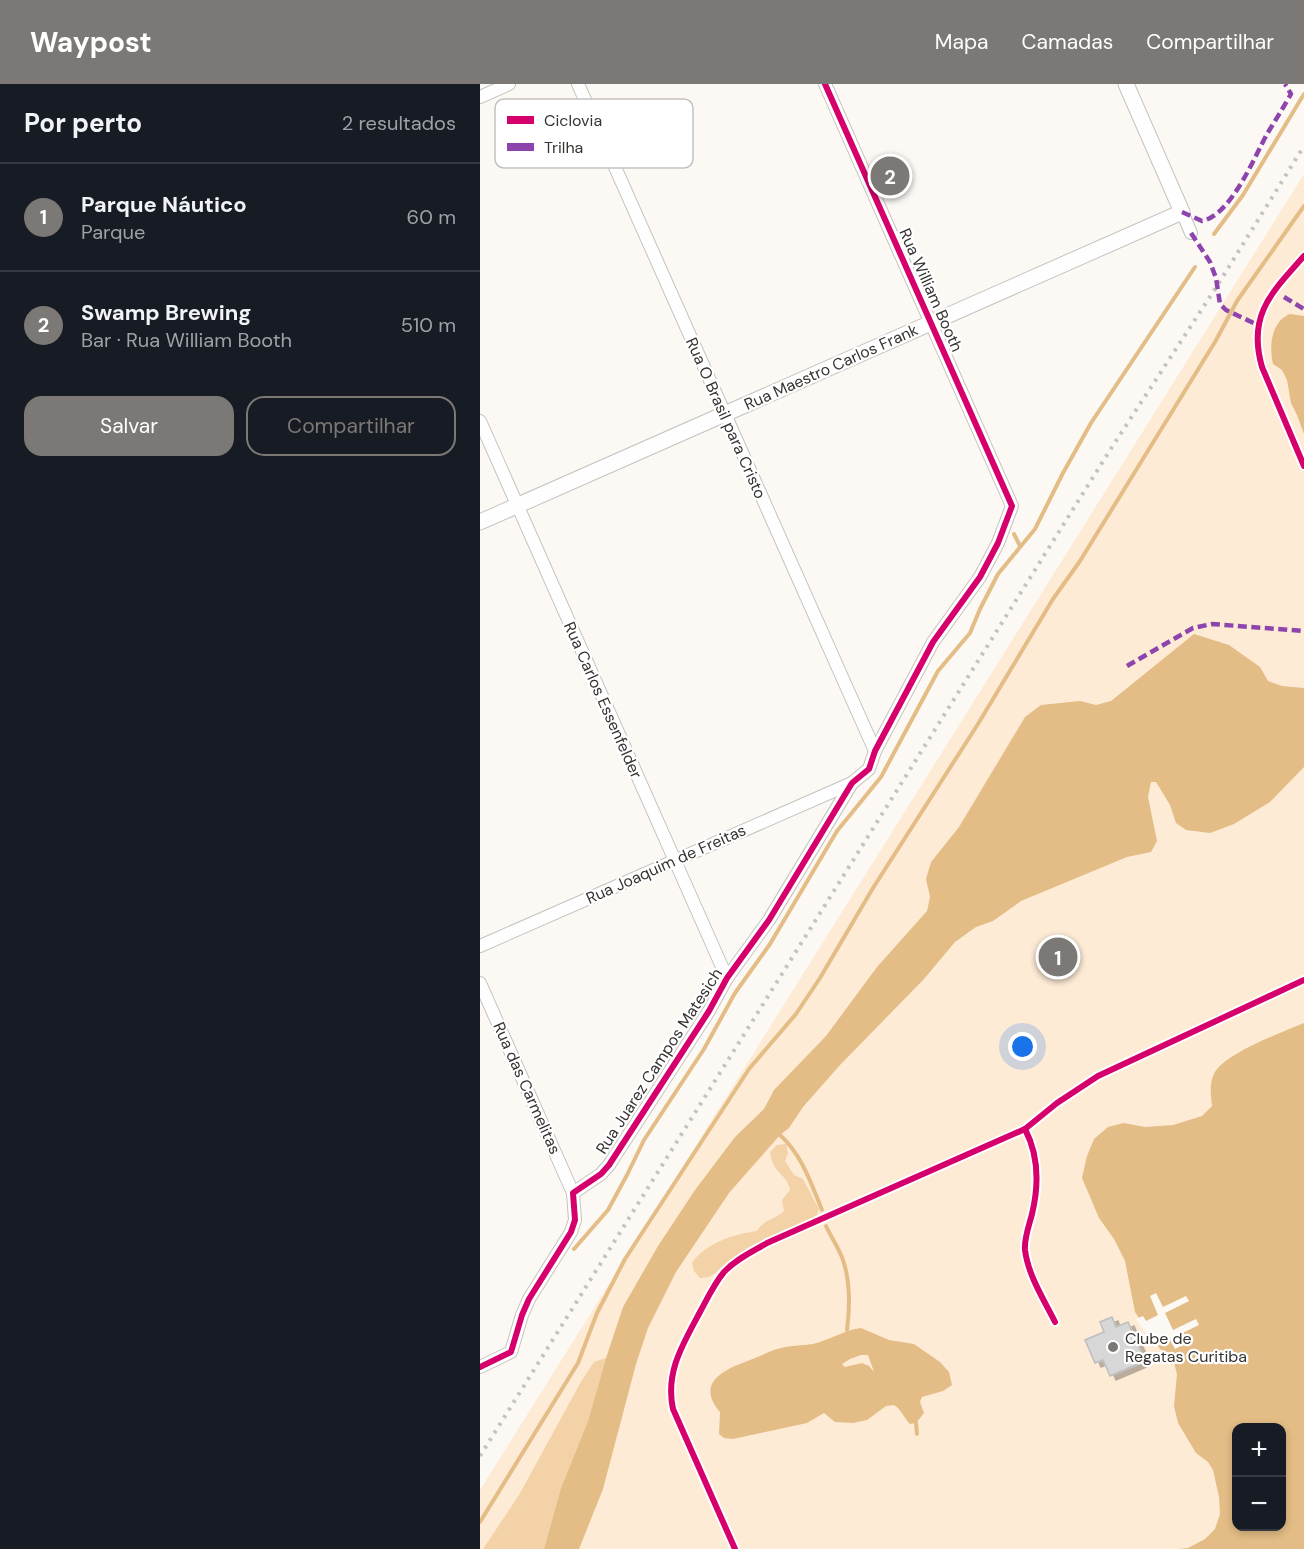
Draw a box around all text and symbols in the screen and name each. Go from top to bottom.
text: Waypost [30,24,152,61]
text: Mapa [935,28,988,56]
text: Camadas [1021,28,1113,56]
text: Compartilhar [1146,28,1274,56]
legend [495,99,693,168]
text: Por perto [24,106,142,140]
text: 2 resultados [342,110,456,136]
text: Ciclovia [544,110,602,131]
text: Trilha [544,137,583,158]
pin: 2 [870,154,910,199]
text: Parque Náutico [81,190,247,219]
text: 1 [40,204,47,230]
text: 60 m [407,204,456,230]
text: Parque [81,219,145,245]
street label: Rua William Booth [894,225,968,355]
text: Swamp Brewing [81,298,251,327]
text: 2 [38,312,49,338]
text: 510 m [401,312,456,338]
street label: Rua Maestro Carlos Frank [741,319,921,415]
text: Bar · Rua William Booth [81,327,292,353]
street label: Rua O Brasil para Cristo [681,334,771,502]
button: Salvar [24,396,234,456]
button: Compartilhar [246,396,456,456]
street label: Rua Carlos Essenfelder [559,618,647,782]
street label: Rua Joaquim de Freitas [583,819,749,909]
pin: 1 [1038,934,1078,980]
street label: Rua Juarez Campos Matesich [591,964,727,1158]
street label: Rua das Carmelitas [488,1019,566,1157]
your location [1008,1032,1037,1061]
place label: Clube de Regatas Curitiba [1125,1328,1247,1367]
marker: Clube de Regatas Curitiba [1106,1340,1120,1354]
map controls [1232,1423,1286,1531]
button: + [1232,1423,1286,1477]
button: − [1232,1477,1286,1531]

